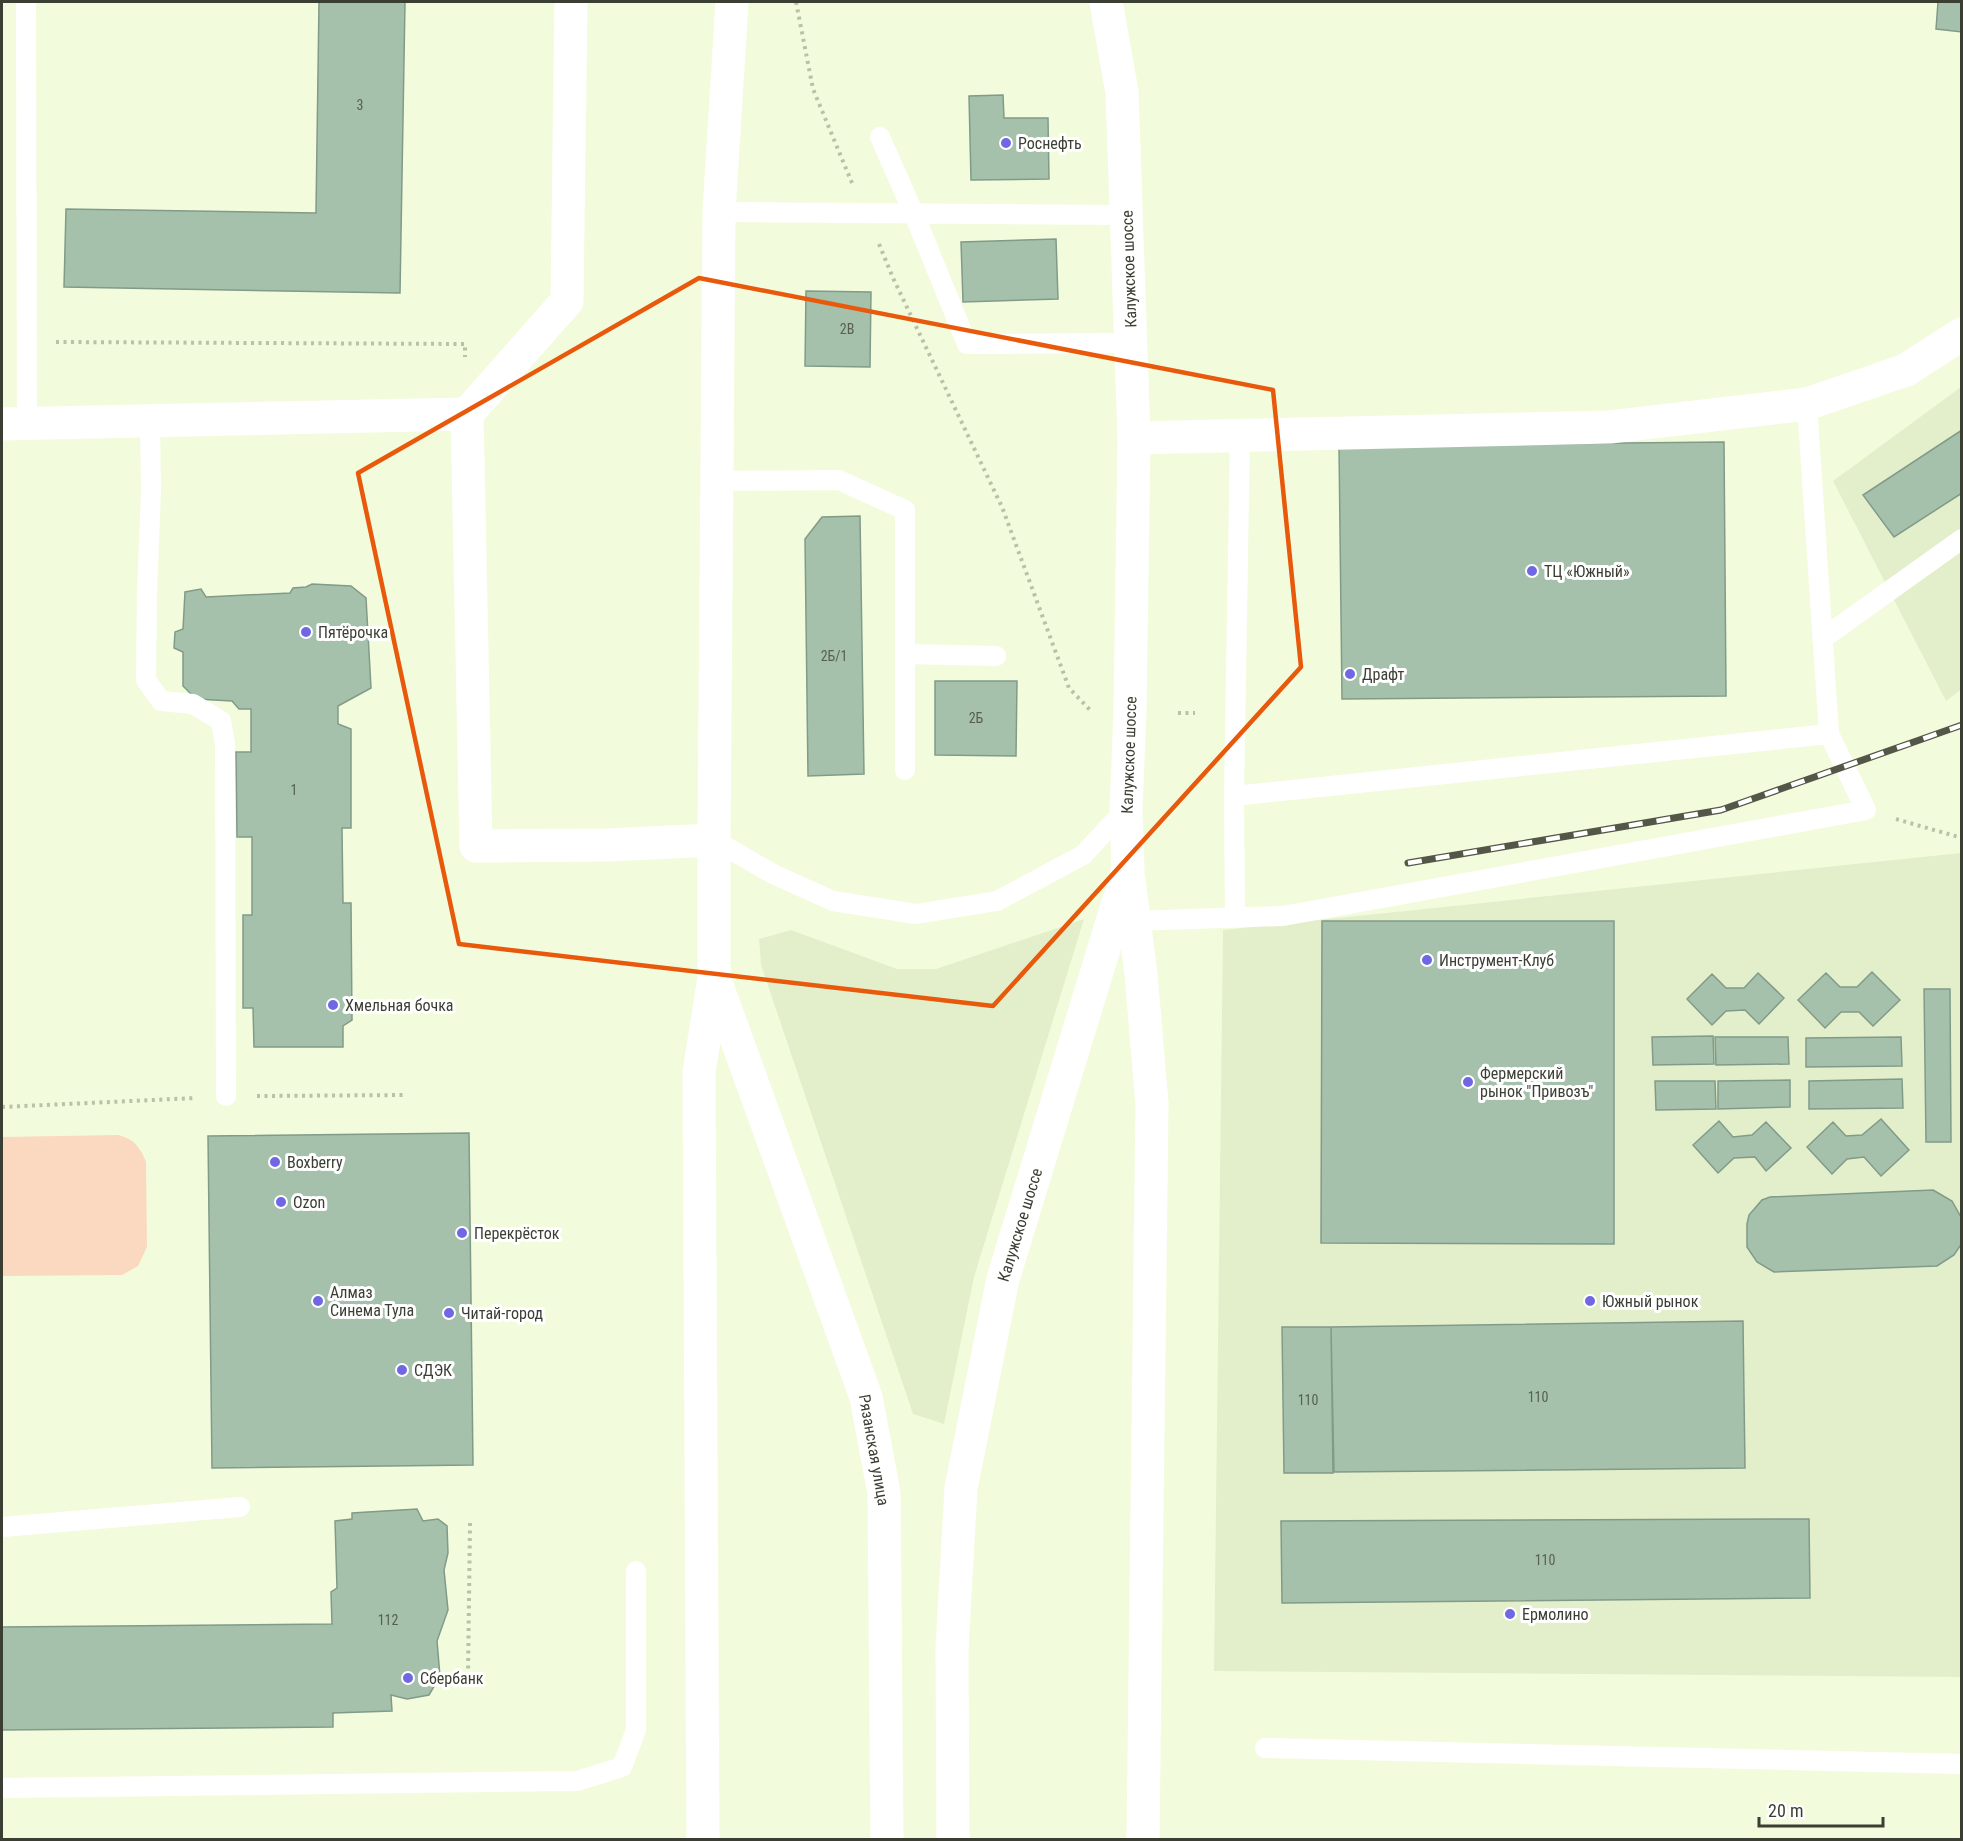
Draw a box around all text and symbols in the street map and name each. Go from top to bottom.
house number: 3 [357,97,363,113]
place label: Роснефть [1018,134,1082,153]
marker: Роснефть [999,136,1013,150]
street label: Калужское шоссе [1117,210,1141,328]
house number: 2В [840,321,854,337]
place label: ТЦ «Южный» [1544,562,1630,581]
marker: ТЦ «Южный» [1525,564,1539,578]
place label: Пятёрочка [318,623,388,642]
marker: Пятёрочка [299,625,313,639]
house number: 2Б/1 [821,648,847,664]
place label: Драфт [1362,665,1405,684]
marker: Драфт [1343,667,1357,681]
street label: Калужское шоссе [1117,696,1141,814]
house number: 2Б [969,710,984,726]
house number: 1 [291,782,297,798]
place label: Инструмент-Клуб [1439,951,1554,970]
marker: Инструмент-Клуб [1420,953,1434,967]
place label: Хмельная бочка [345,996,454,1015]
marker: Хмельная бочка [326,998,340,1012]
place label: Фермерский рынок "Привозъ" [1480,1064,1593,1101]
marker: Фермерский рынок "Привозъ" [1461,1075,1475,1089]
place label: Boxberry [287,1153,343,1172]
marker: Boxberry [268,1155,282,1169]
street label: Калужское шоссе [994,1166,1046,1284]
place label: Ozon [293,1193,325,1212]
marker: Ozon [274,1195,288,1209]
place label: Перекрёсток [474,1224,560,1243]
marker: Перекрёсток [455,1226,469,1240]
place label: Алмаз Синема Тула [330,1283,414,1320]
place label: Южный рынок [1602,1292,1699,1311]
marker: Алмаз Синема Тула [311,1294,325,1308]
marker: Южный рынок [1583,1294,1597,1308]
place label: Читай-город [461,1304,543,1323]
marker: Читай-город [442,1306,456,1320]
place label: СДЭК [414,1361,452,1380]
marker: СДЭК [395,1363,409,1377]
house number: 110 [1528,1389,1548,1405]
house number: 110 [1298,1392,1318,1408]
street label: Рязанская улица [855,1393,893,1507]
house number: 110 [1535,1552,1555,1568]
place label: Ермолино [1522,1605,1589,1624]
marker: Ермолино [1503,1607,1517,1621]
house number: 112 [378,1612,398,1628]
place label: Сбербанк [420,1669,484,1688]
marker: Сбербанк [401,1671,415,1685]
scale bar [1759,1790,1884,1828]
text: 20 m [1768,1800,1803,1821]

